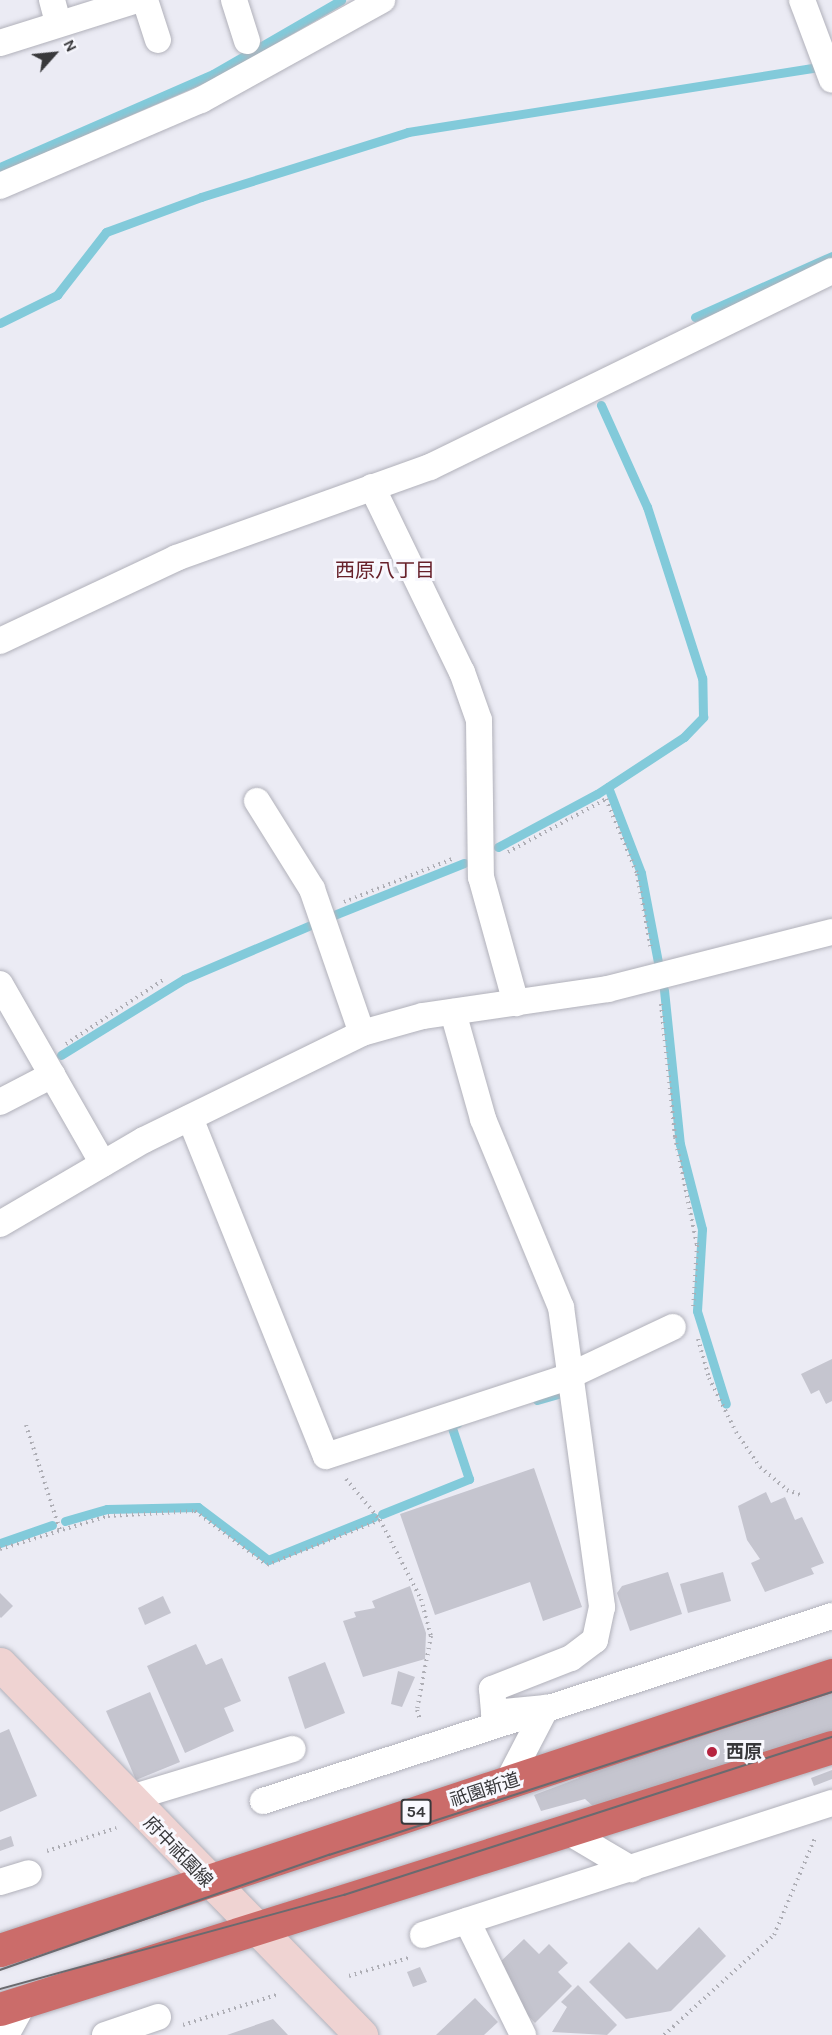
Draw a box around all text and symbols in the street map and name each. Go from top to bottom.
north arrow [24,24,84,84]
text: N [59,36,82,55]
district label: 西原八丁目 [335,558,435,582]
place label: 西原 [726,1741,762,1763]
marker: 西原 [703,1743,721,1761]
street label: 祇園新道 [447,1769,523,1811]
road number: 54 [400,1799,432,1825]
street label: 府中祇園線 [139,1812,217,1892]

